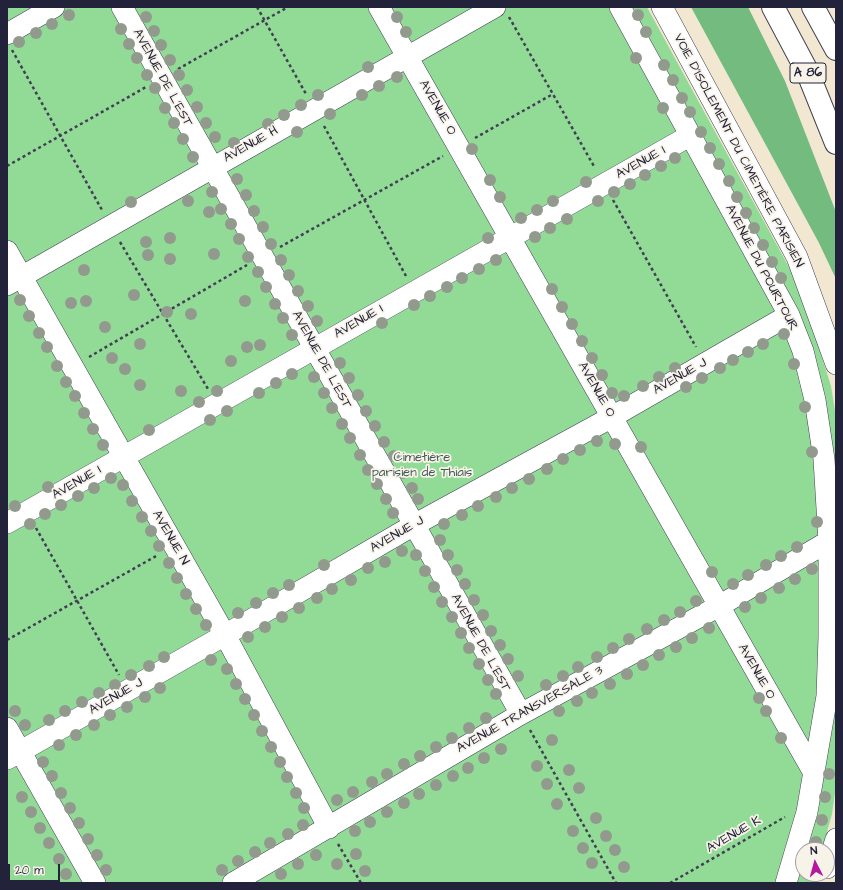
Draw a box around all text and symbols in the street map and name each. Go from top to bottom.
street label: AVENUE DE L'EST [129,27,195,129]
street label: VOIE D'ISOLEMENT DU CIMETIÈRE PARISIEN [670,32,806,270]
road number: A 86 [790,63,826,83]
street label: AVENUE O [415,78,459,138]
street label: AVENUE H [221,124,281,166]
street label: AVENUE I [613,143,669,183]
street label: AVENUE DU POURTOUR [721,202,801,334]
street label: AVENUE I [332,302,386,342]
street label: AVENUE DE L'EST [288,309,354,411]
street label: AVENUE J [650,355,710,399]
street label: AVENUE O [574,360,618,420]
park label: Cimetière parisien de Thiais [372,450,472,481]
street label: AVENUE I [50,463,104,503]
street label: AVENUE N [148,508,192,568]
street label: AVENUE J [367,513,427,557]
street label: AVENUE DE L'EST [447,592,513,694]
street label: AVENUE O [734,642,778,702]
street label: AVENUE TRANSVERSALE 3 [454,663,606,757]
street label: AVENUE J [86,675,146,719]
street label: AVENUE K [704,813,764,857]
north arrow [795,842,835,882]
text: N [810,843,818,858]
scale bar [10,856,62,882]
text: 20 m [15,862,44,879]

